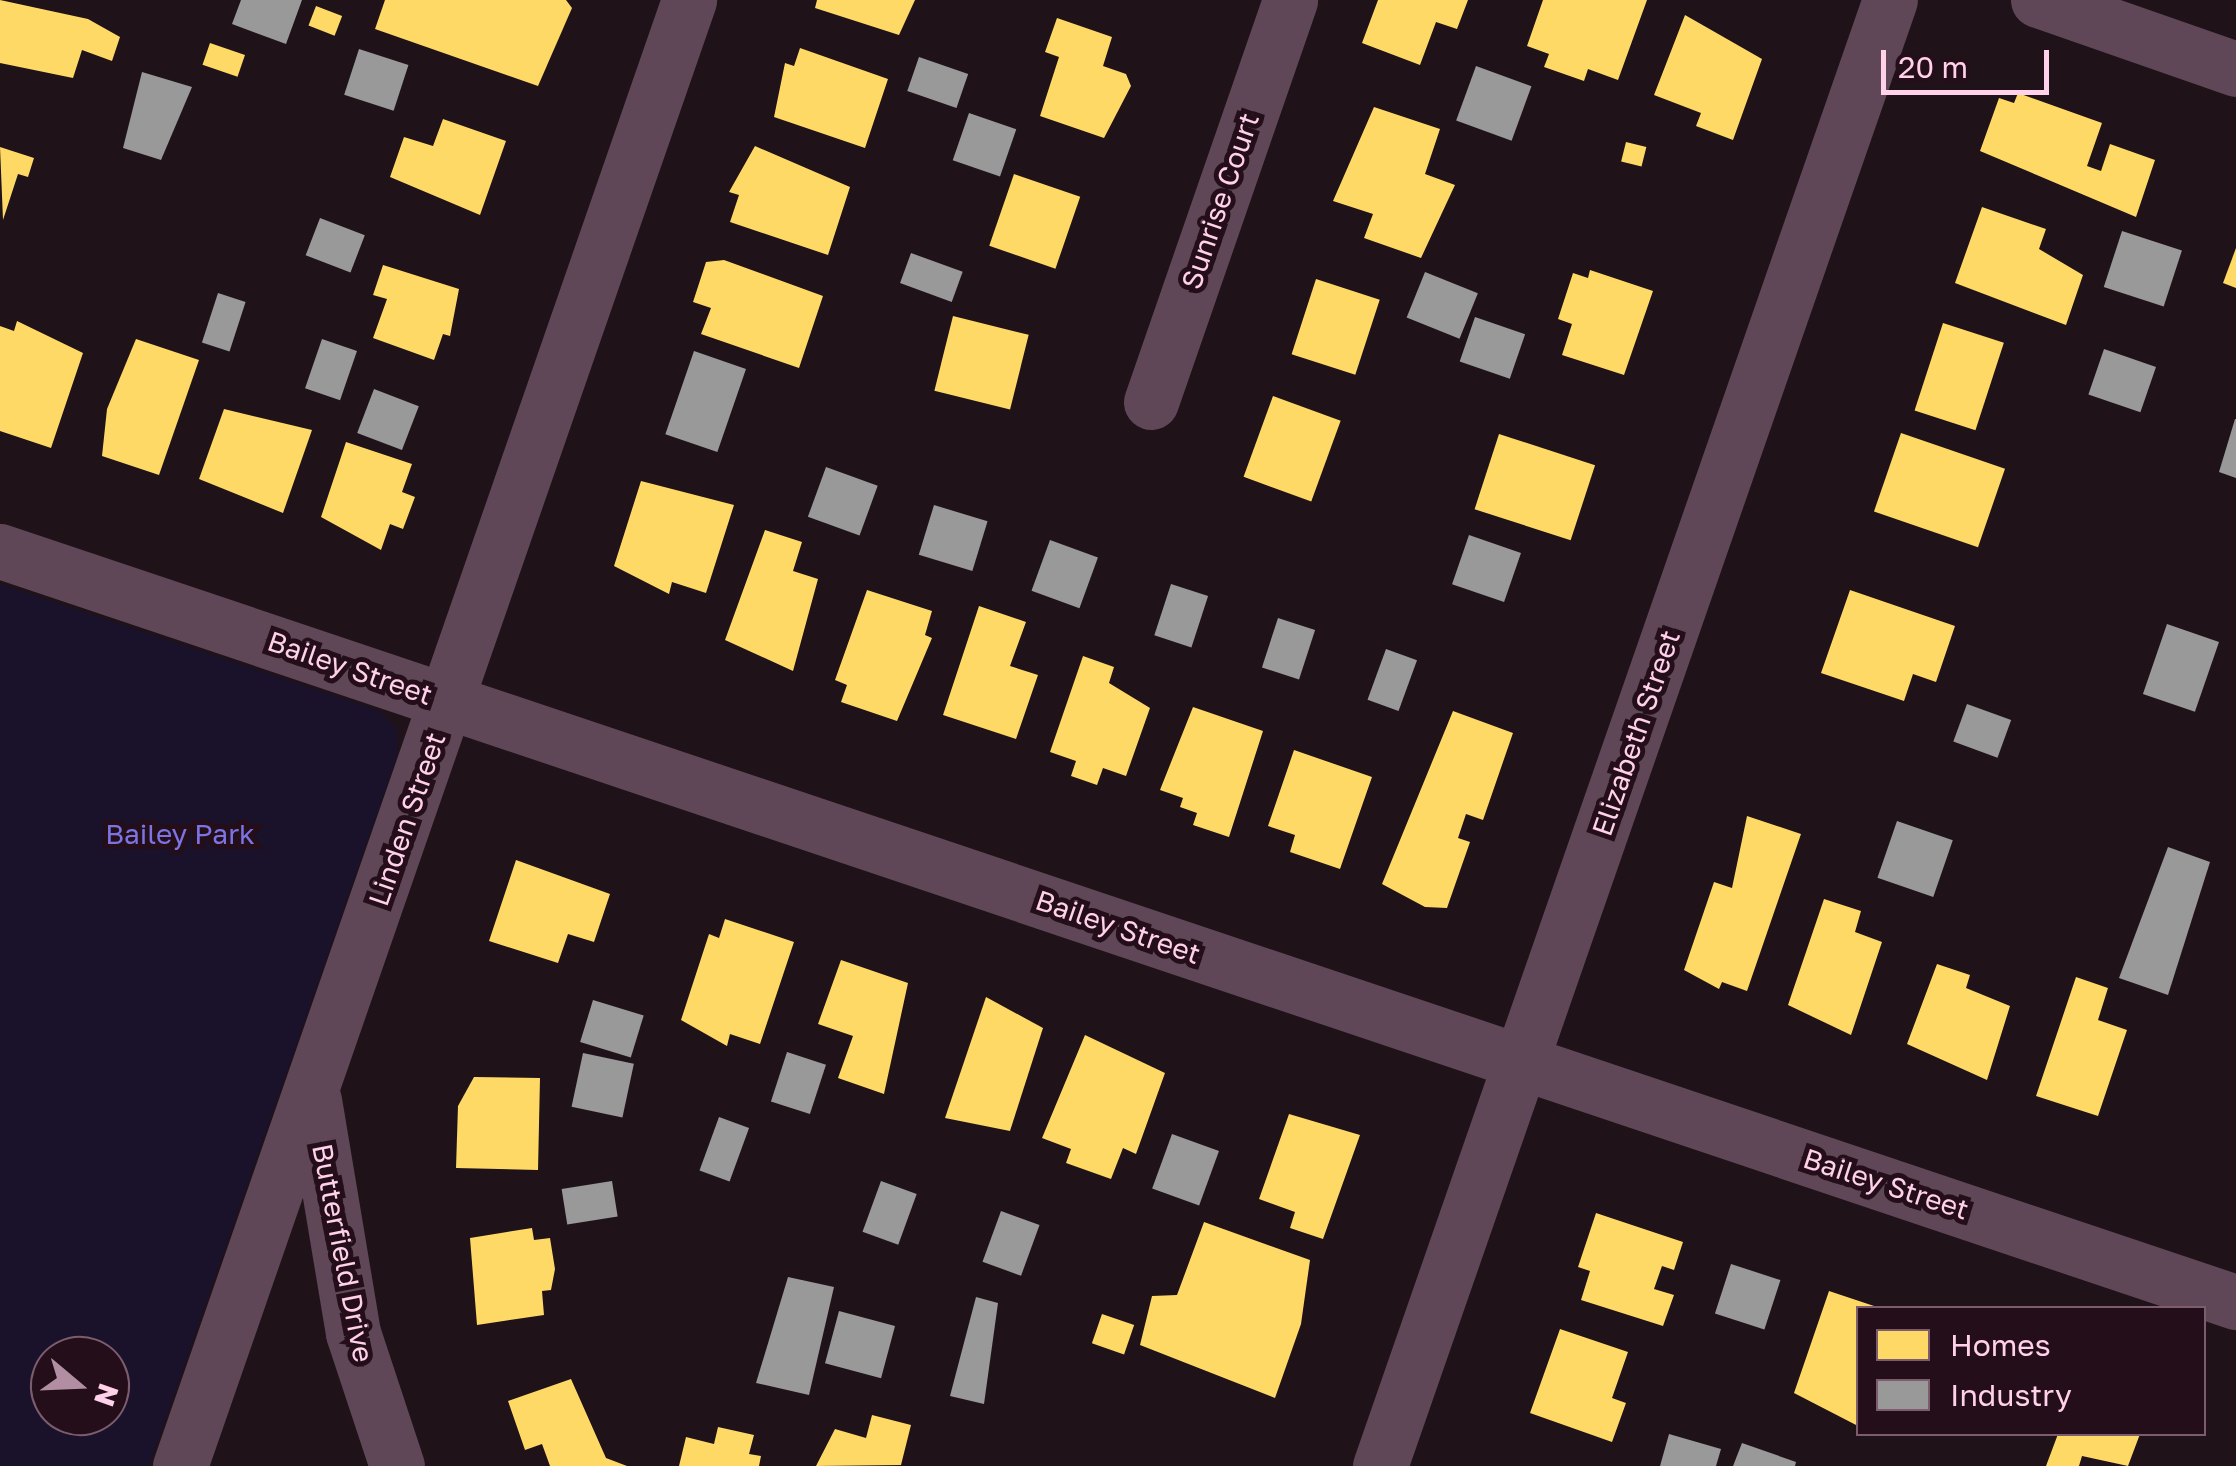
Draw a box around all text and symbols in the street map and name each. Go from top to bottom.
scale bar [1886,30,2054,92]
text: 20 m [1898,49,1968,85]
street label: Sunrise Court [1174,109,1266,293]
street label: Bailey Street [263,624,437,712]
street label: Elizabeth Street [1585,626,1687,840]
street label: Linden Street [362,728,452,910]
park label: Bailey Park [105,817,255,851]
street label: Bailey Street [1031,883,1205,971]
street label: Butterfield Drive [305,1141,381,1365]
street label: Bailey Street [1799,1141,1973,1227]
legend [1856,1306,2206,1436]
text: Homes [1950,1327,2051,1363]
north arrow [30,1336,130,1436]
text: Industry [1950,1377,2072,1413]
text: N [88,1380,126,1411]

